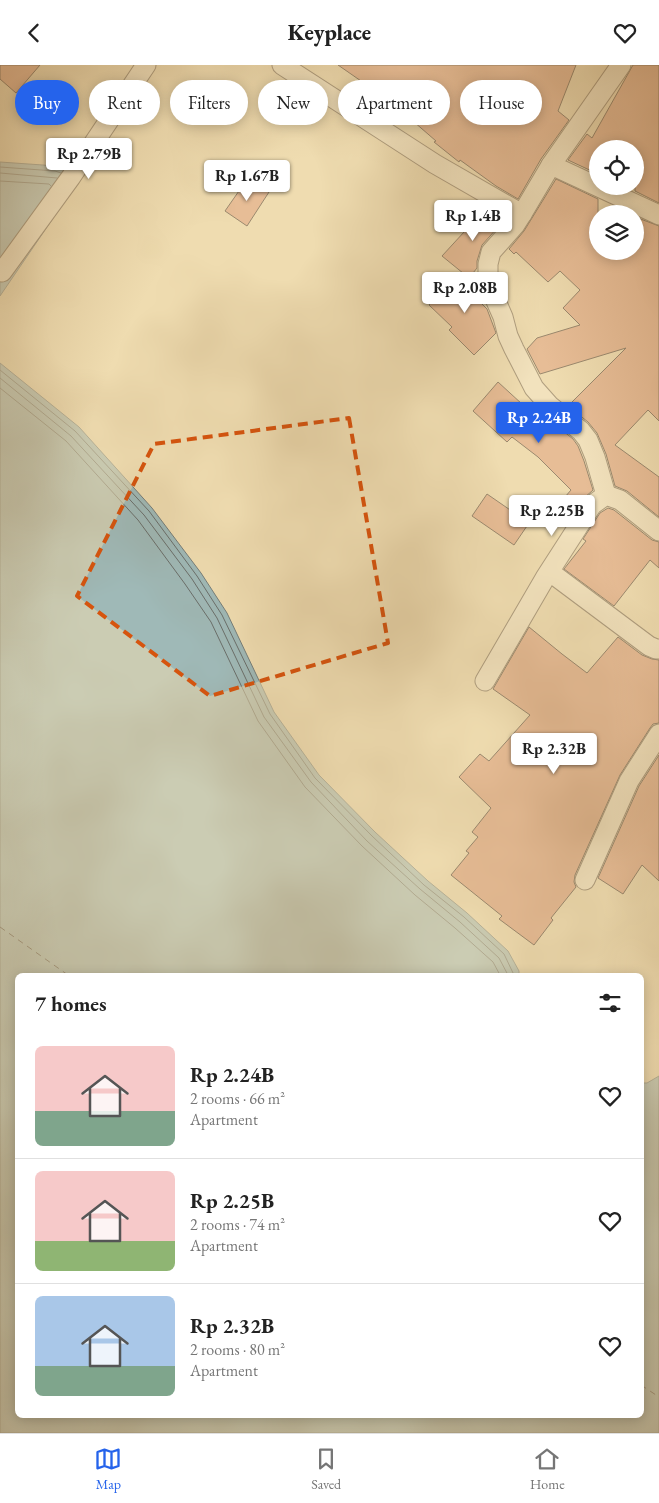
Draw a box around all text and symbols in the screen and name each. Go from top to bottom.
text: Keyplace [288,18,371,47]
icon: back [20,19,48,47]
icon: heart [611,19,639,47]
chip: Buy [15,80,79,125]
chip: Rent [89,80,160,125]
chip: Filters [170,80,248,125]
chip: New [258,80,328,125]
chip: Apartment [338,80,450,125]
chip: House [460,80,542,125]
pin: Rp 2.79B [37,137,141,180]
map controls [589,140,644,260]
button: locate [589,140,644,195]
text: Rp 2.79B [57,143,121,164]
pin: Rp 1.67B [195,159,299,202]
text: Rp 1.67B [215,165,279,186]
pin: Rp 1.4B [427,199,519,242]
text: Rp 1.4B [445,205,501,226]
button: layers [589,205,644,260]
pin: Rp 2.08B [413,271,517,314]
text: Rp 2.08B [433,277,497,298]
pin: Rp 2.24B [487,401,591,444]
text: Rp 2.24B [507,407,571,428]
pin: Rp 2.25B [500,495,604,537]
text: Rp 2.25B [520,500,584,521]
pin: Rp 2.32B [502,733,606,775]
text: Rp 2.32B [522,738,586,759]
icon: filters [596,989,624,1017]
text: 7 homes [35,990,107,1017]
text: Rp 2.24B [190,1061,274,1088]
icon: home [75,1066,135,1126]
icon: heart [596,1082,624,1110]
text: 2 rooms · 66 m² [190,1088,285,1109]
text: Apartment [190,1109,258,1130]
text: Rp 2.25B [190,1187,274,1214]
icon: home [75,1191,135,1251]
icon: heart [596,1207,624,1235]
text: 2 rooms · 74 m² [190,1214,285,1235]
text: Apartment [190,1235,258,1256]
text: Rp 2.32B [190,1312,274,1339]
icon: home [75,1316,135,1376]
icon: heart [596,1332,624,1360]
text: 2 rooms · 80 m² [190,1339,285,1360]
text: Apartment [190,1360,258,1381]
tab: Map [94,1445,122,1493]
tab: Saved [311,1445,341,1493]
tab: Home [530,1445,565,1493]

